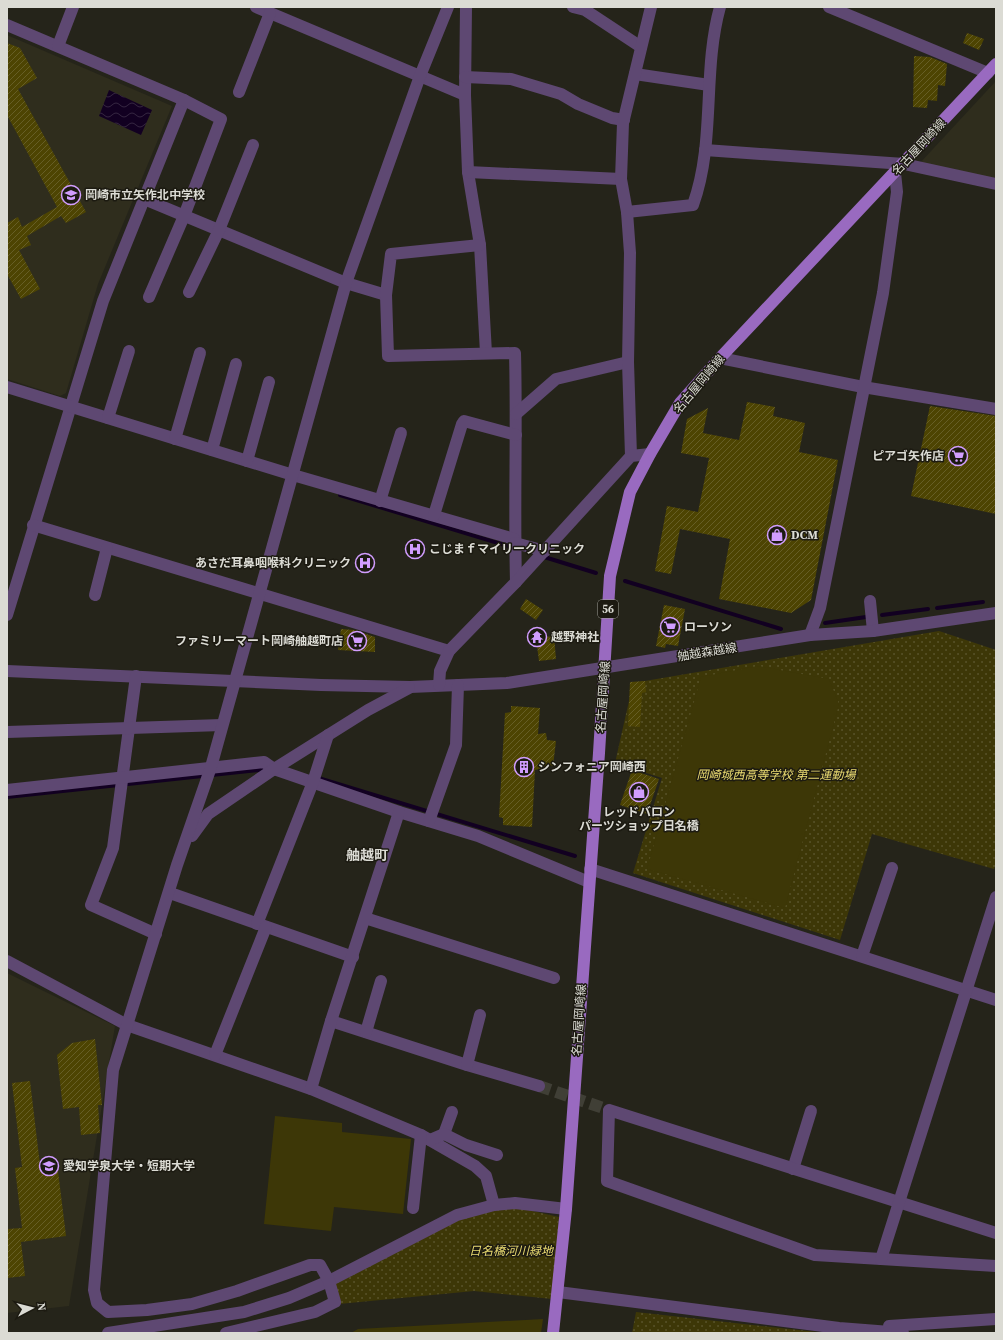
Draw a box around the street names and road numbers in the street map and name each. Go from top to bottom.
street label: 名古屋岡崎線 [889,115,949,179]
street label: 名古屋岡崎線 [670,351,728,417]
road number: 56 [598,600,618,618]
street label: 舳越森越線 [676,639,738,665]
street label: 名古屋岡崎線 [593,661,613,733]
street label: 名古屋岡崎線 [569,984,589,1056]

